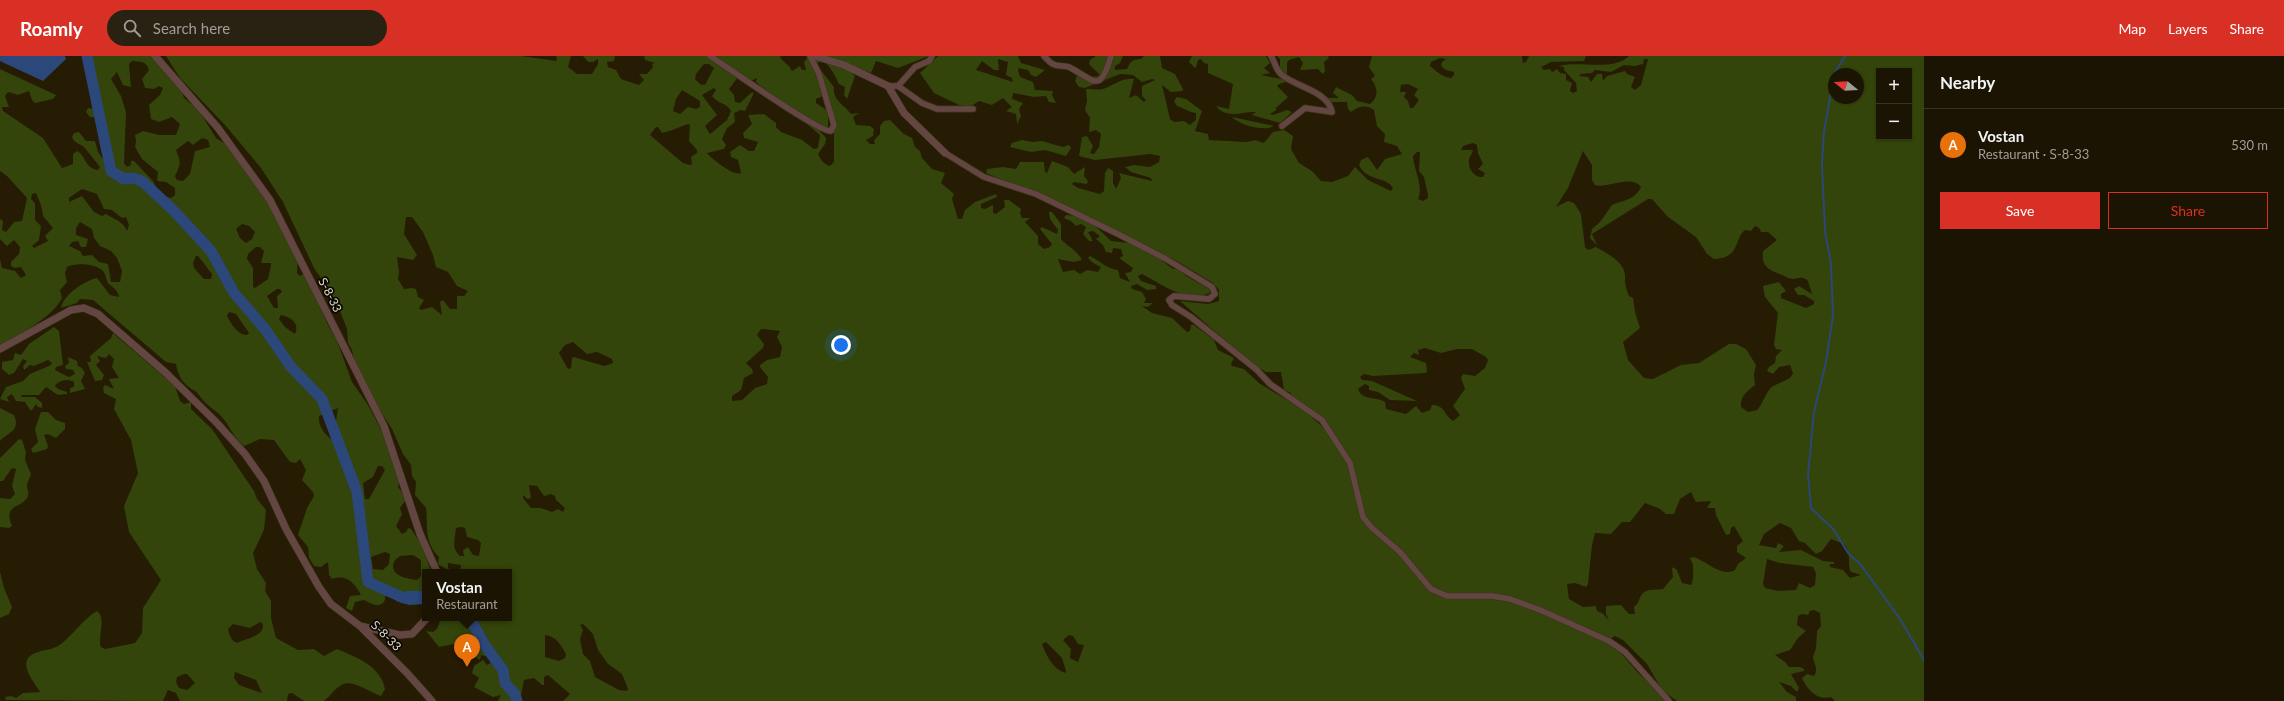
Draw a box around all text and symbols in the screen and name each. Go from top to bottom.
search box [107,10,387,46]
text: Roamly [20,17,83,40]
icon: search [121,17,143,39]
text: Search here [153,19,230,37]
text: Map [2118,20,2146,37]
text: Layers [2168,20,2208,37]
text: Share [2230,20,2264,37]
north arrow [1828,68,1864,104]
map controls [1876,68,1912,140]
button: + [1876,68,1912,104]
text: Nearby [1940,72,1995,93]
button: − [1876,104,1912,140]
text: Vostan [1978,127,2024,145]
text: A [1948,137,1958,153]
text: 530 m [2231,137,2268,153]
text: Restaurant · Տ-8-33 [1978,146,2089,162]
button: Save [1940,192,2100,229]
button: Share [2108,192,2268,229]
street label: Տ-8-33 [315,275,345,315]
your location [831,335,851,355]
popup [422,569,512,621]
text: Vostan [436,578,482,596]
text: Restaurant [436,596,498,612]
street label: Տ-8-33 [368,617,405,654]
pin: A [454,634,480,667]

